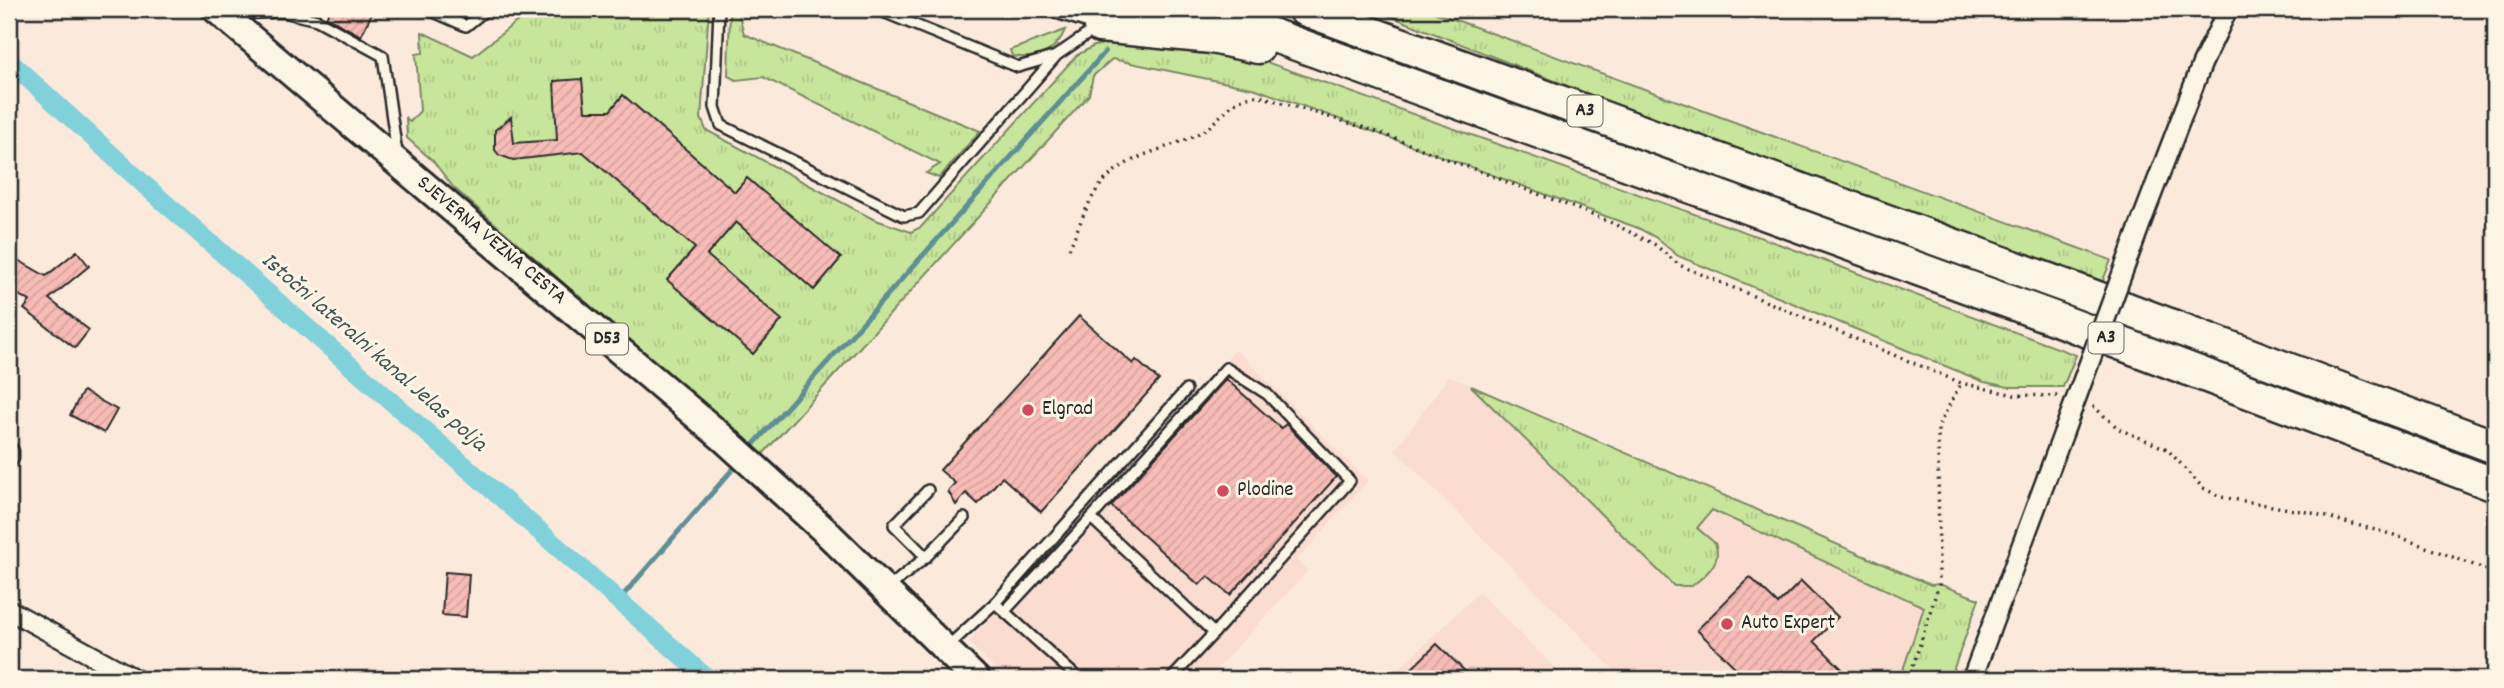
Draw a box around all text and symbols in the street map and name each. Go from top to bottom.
road number: A3 [1568,96,1602,127]
street label: SJEVERNA VEZNA CESTA [410,169,572,313]
water label: Istočni lateralni kanal Jelas polja [253,245,494,461]
road number: A3 [2088,322,2124,354]
road number: D53 [586,324,628,354]
place label: Elgrad [1042,395,1093,425]
marker: Elgrad [1020,402,1036,418]
place label: Plodine [1237,476,1294,506]
marker: Plodine [1215,483,1231,499]
place label: Auto Expert [1741,609,1835,639]
marker: Auto Expert [1719,616,1735,632]

